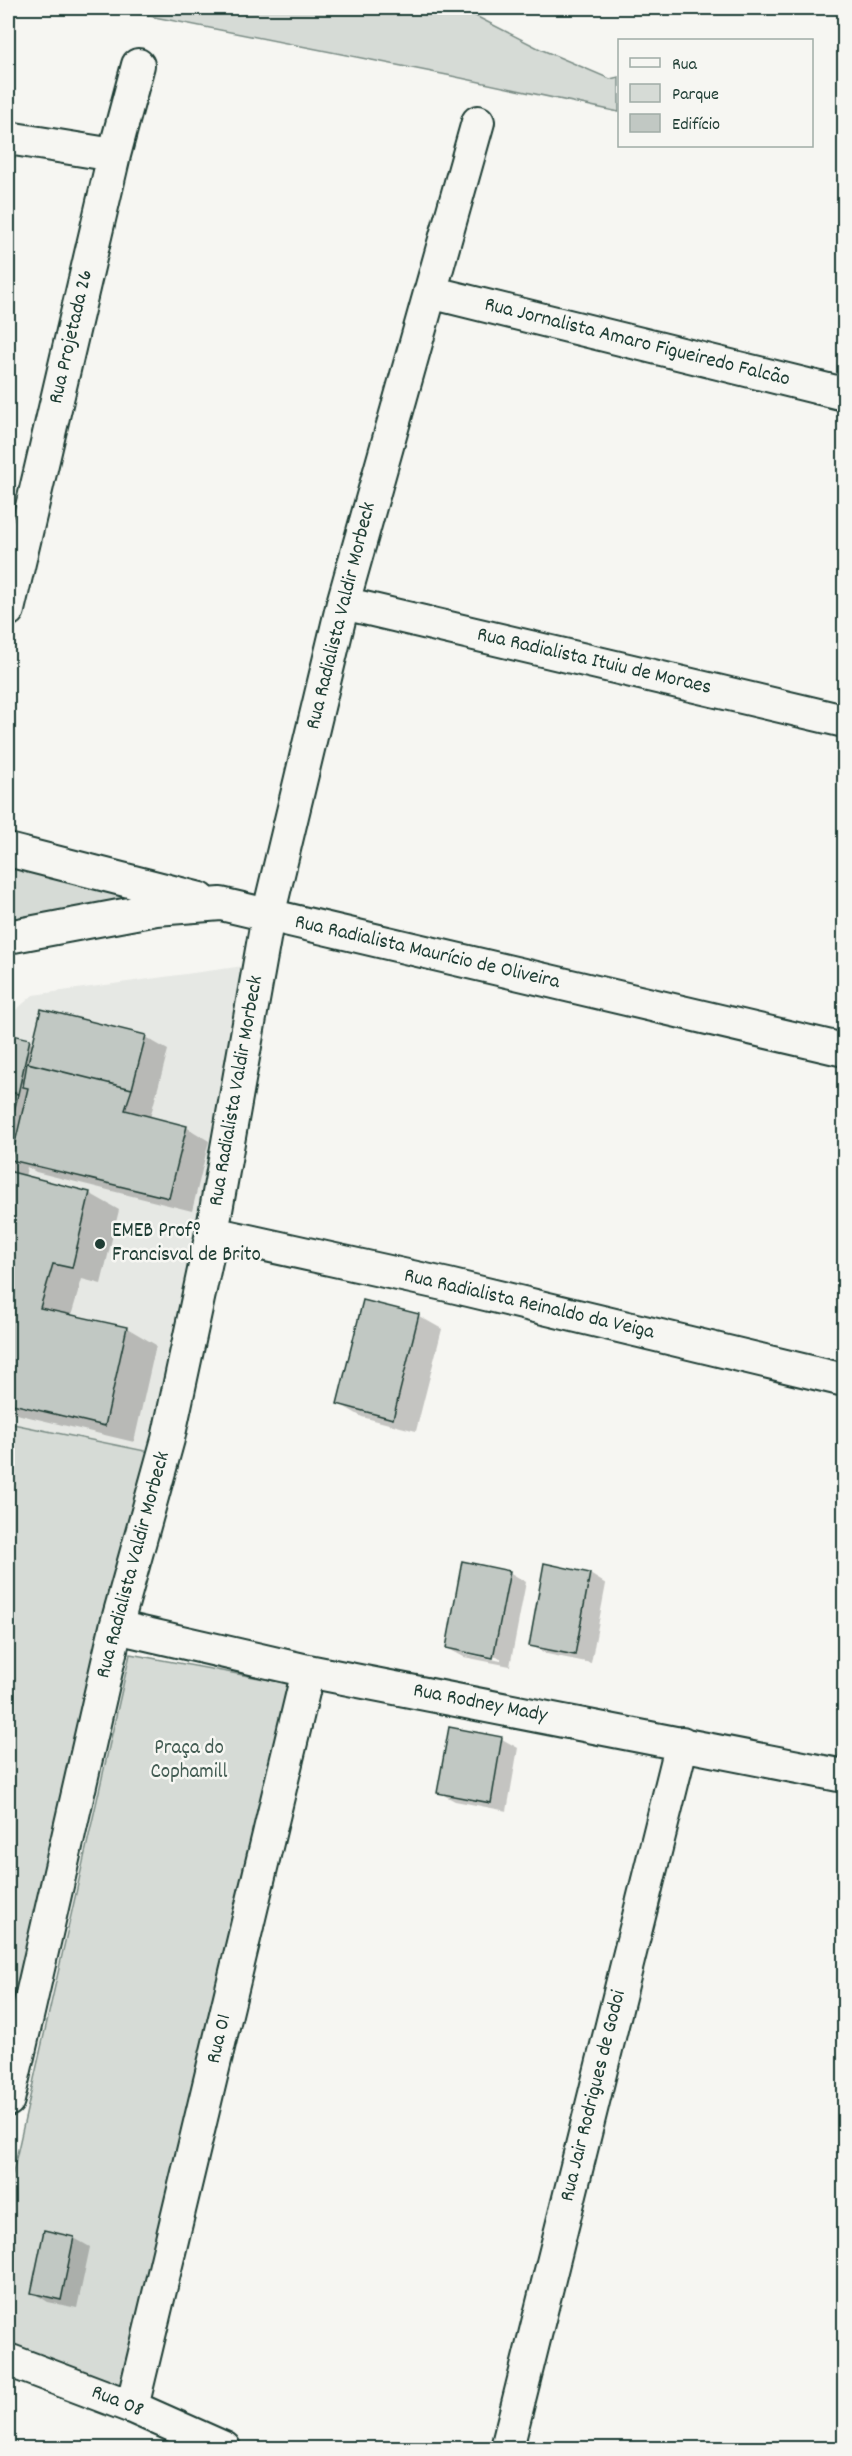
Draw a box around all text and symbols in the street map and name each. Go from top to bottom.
legend [618,39,813,147]
text: Rua [672,53,698,78]
text: Parque [672,83,719,108]
text: Edifício [672,113,720,138]
street label: Rua Projetada 26 [42,267,102,407]
street label: Rua Jornalista Amaro Figueiredo Falcão [481,290,793,396]
street label: Rua Radialista Valdir Morbeck [299,499,385,733]
street label: Rua Radialista Ituiu de Moraes [474,620,714,704]
street label: Rua Radialista Maurício de Oliveira [291,908,564,998]
street label: Rua Radialista Valdir Morbeck [202,973,272,1209]
place label: EMEB Profº Francisval de Brito [112,1217,261,1271]
marker: EMEB Profº Francisval de Brito [93,1237,107,1251]
street label: Rua Radialista Reinaldo da Veiga [401,1262,658,1349]
street label: Rua Radialista Valdir Morbeck [89,1448,179,1682]
street label: Rua Rodney Mady [410,1676,550,1732]
park label: Praça do Cophamill [150,1734,228,1788]
street label: Rua Jair Rodrigues de Godoi [553,1987,635,2205]
street label: Rua 01 [200,2011,240,2067]
street label: Rua 08 [86,2378,148,2426]

